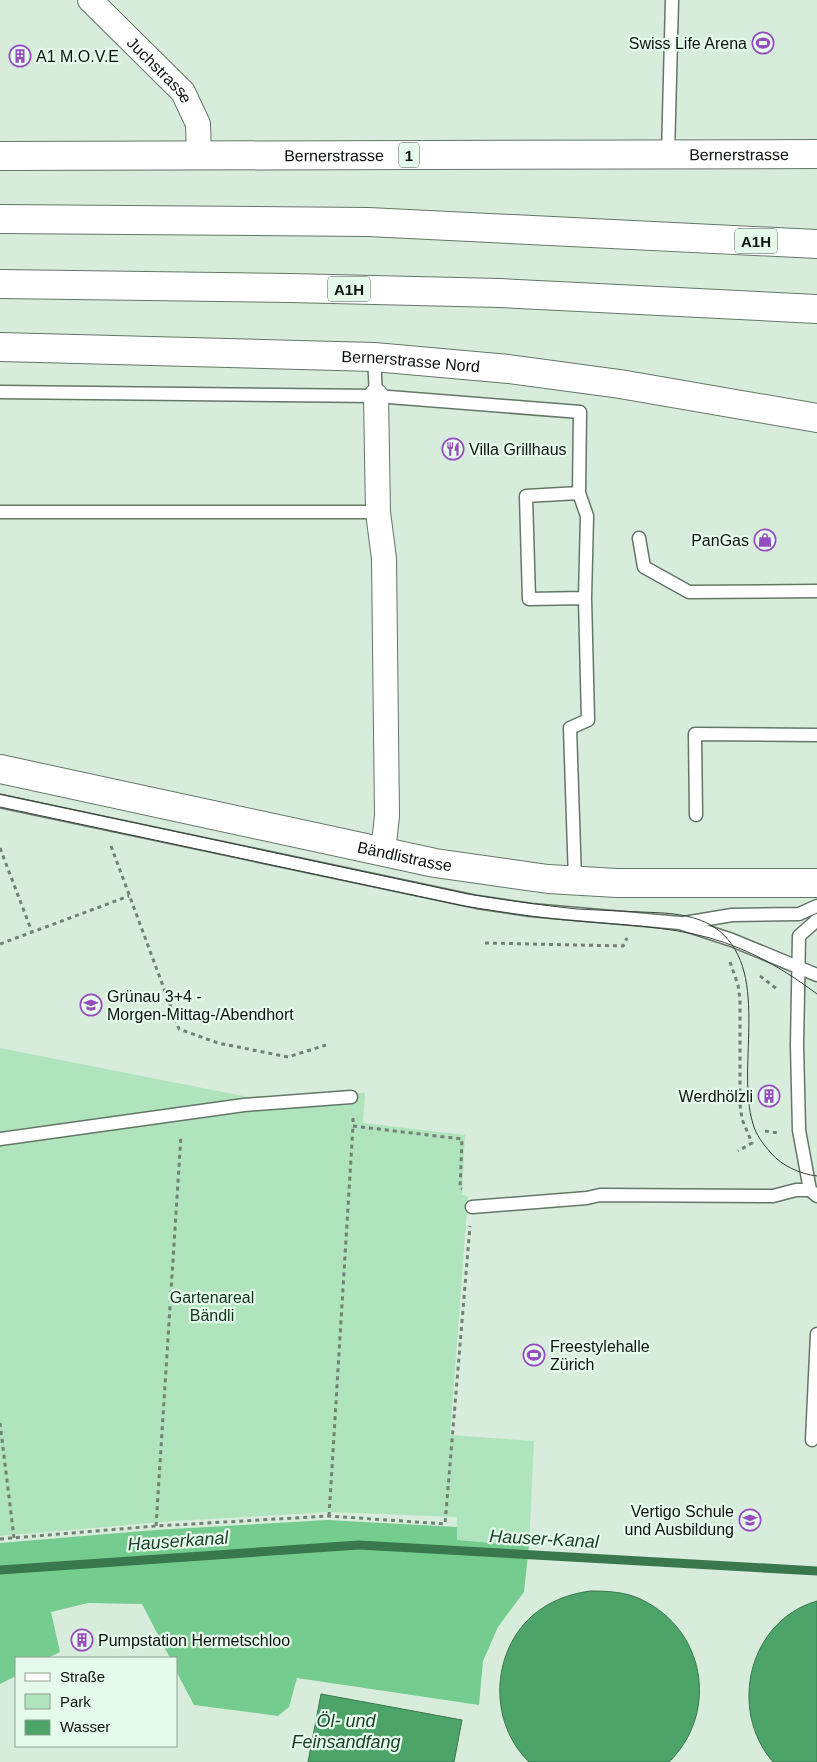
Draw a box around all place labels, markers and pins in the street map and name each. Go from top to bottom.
sports icon: Swiss Life Arena [751,31,775,55]
place label: Swiss Life Arena [629,35,747,52]
building icon: A1 M.O.V.E [8,44,32,68]
place label: A1 M.O.V.E [36,48,119,65]
restaurant icon: Villa Grillhaus [441,437,465,461]
place label: Villa Grillhaus [469,441,567,458]
shop icon: PanGas [753,528,777,552]
place label: PanGas [691,532,749,549]
place label: Grünau 3+4 - Morgen-Mittag-/Abendhort [107,988,294,1023]
school or university icon: Grünau 3+4 - Morgen-Mittag-/Abendhort [79,993,103,1017]
building icon: Werdhölzli [757,1084,781,1108]
place label: Werdhölzli [679,1088,753,1105]
place label: Freestylehalle Zürich [550,1338,650,1373]
sports icon: Freestylehalle Zürich [522,1343,546,1367]
place label: Vertigo Schule und Ausbildung [625,1503,734,1538]
school or university icon: Vertigo Schule und Ausbildung [738,1508,762,1532]
building icon: Pumpstation Hermetschloo [70,1628,94,1652]
place label: Pumpstation Hermetschloo [98,1632,290,1649]

